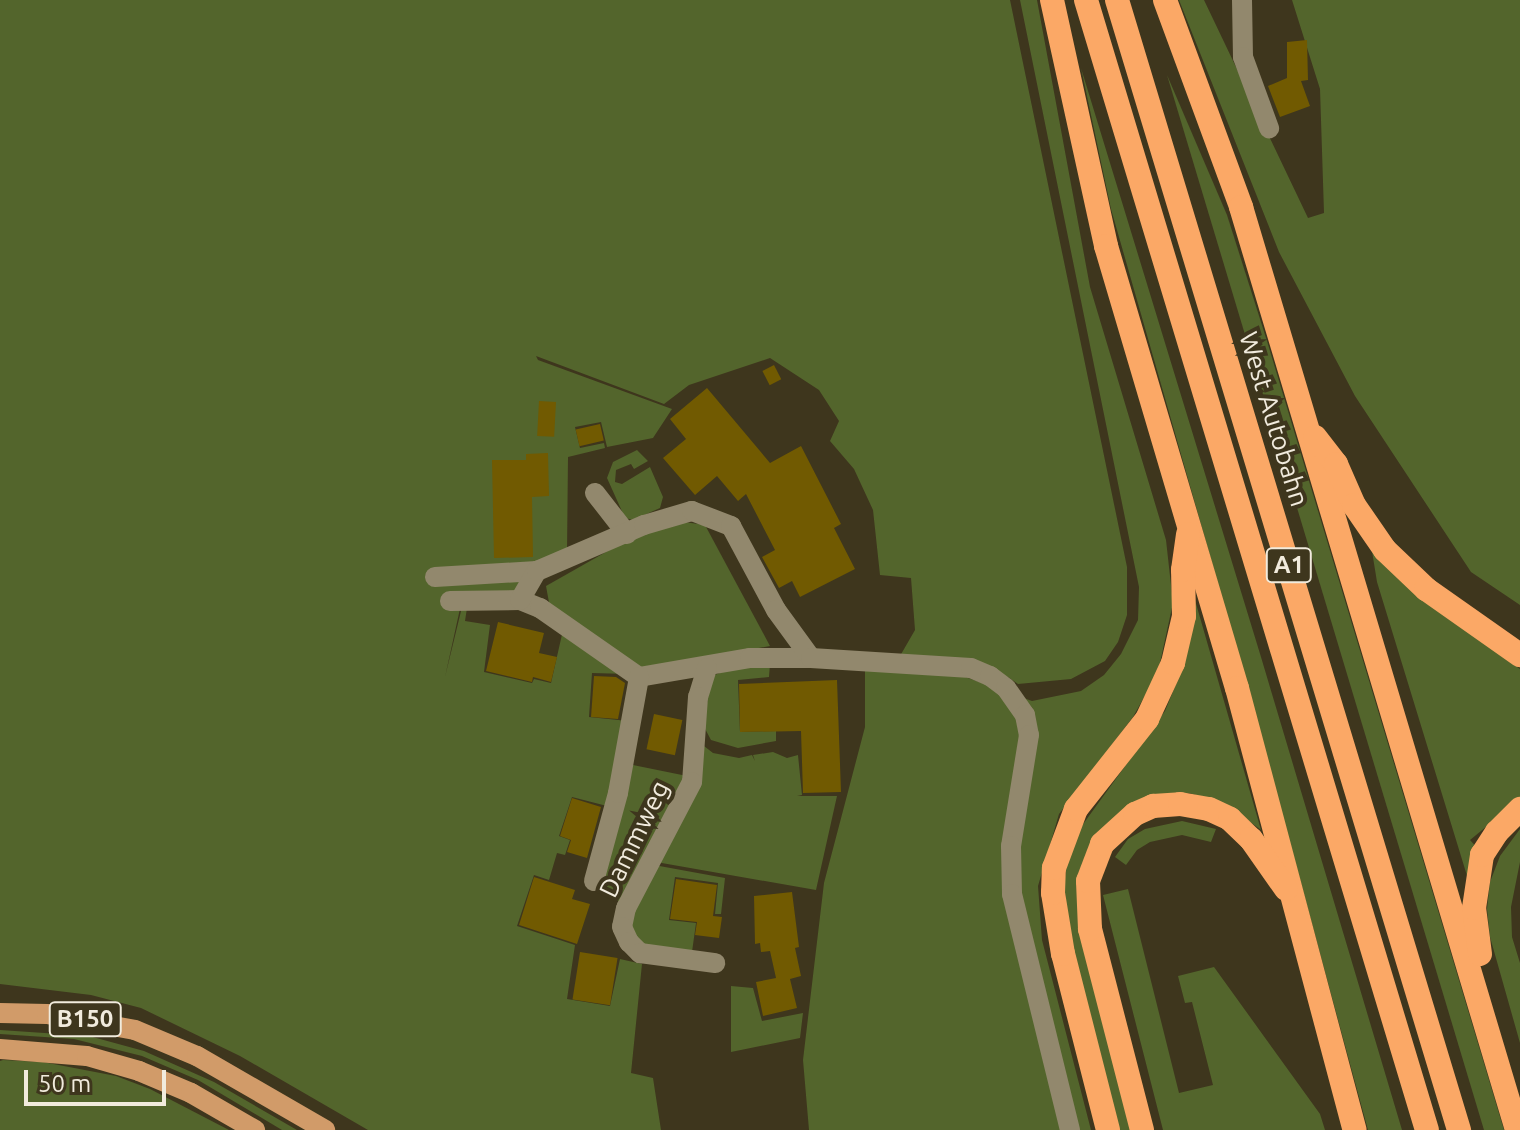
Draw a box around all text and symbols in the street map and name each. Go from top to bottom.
street label: West Autobahn [1233,328,1315,510]
road number: A1 [1265,545,1313,585]
street label: Dammweg [592,776,676,902]
road number: B150 [47,999,123,1039]
scale bar [28,1054,170,1104]
text: 50 m [38,1070,91,1097]

